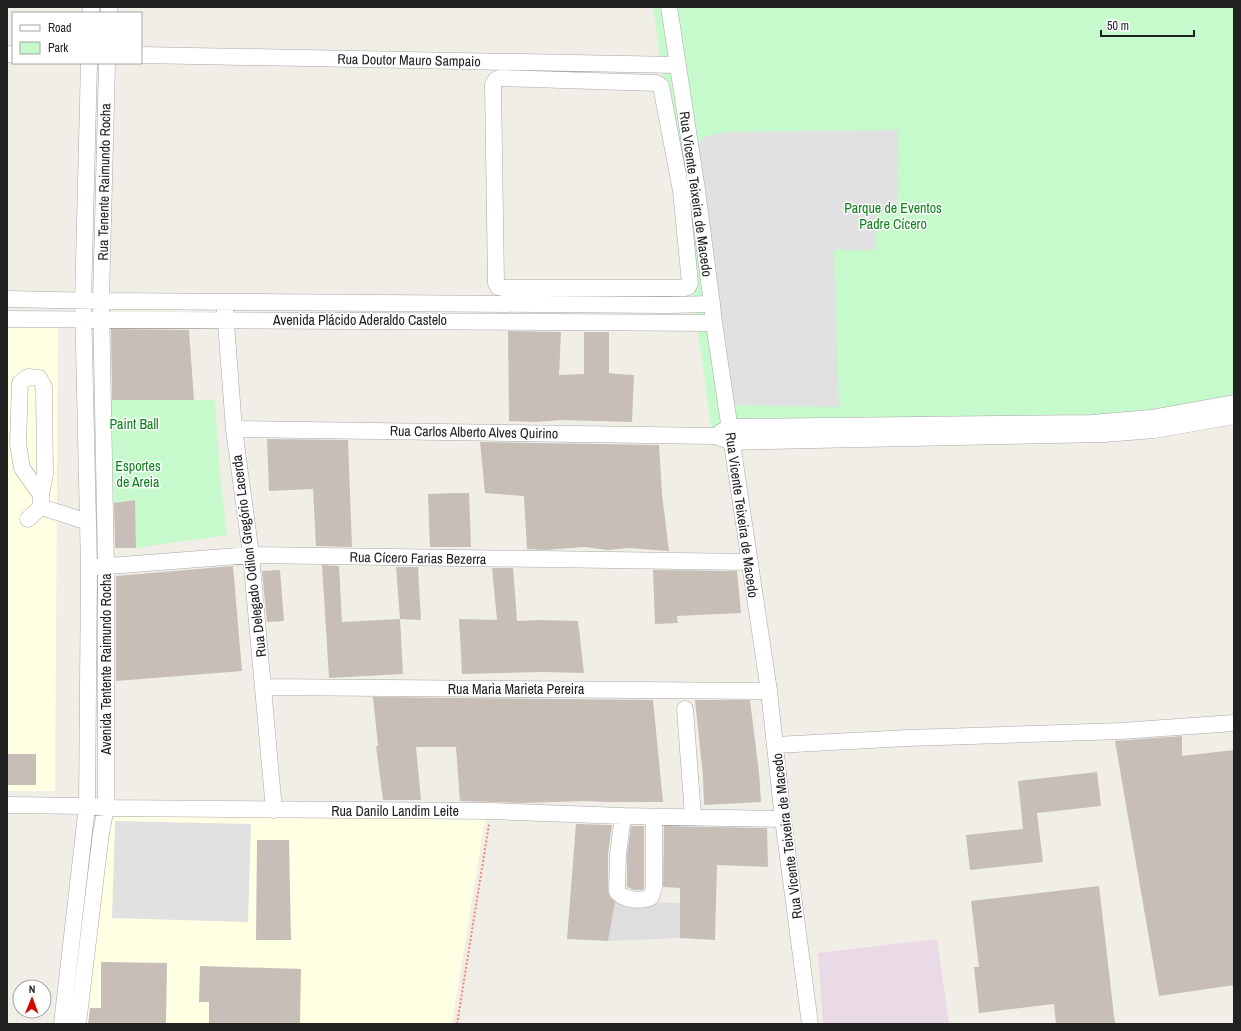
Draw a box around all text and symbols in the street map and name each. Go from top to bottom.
legend [12,12,142,64]
scale bar [1101,12,1194,38]
text: 50 m [1107,18,1129,34]
text: Road [48,20,72,36]
text: Park [48,40,68,56]
street label: Rua Doutor Mauro Sampaio [337,50,481,70]
street label: Rua Tenente Raimundo Rocha [94,103,114,261]
street label: Rua Vicente Teixeira de Macedo [675,110,717,278]
park label: Parque de Eventos Padre Cícero [844,199,942,233]
street label: Avenida Plácido Aderaldo Castelo [272,311,447,329]
park label: Paint Ball [109,415,159,433]
street label: Rua Carlos Alberto Alves Quirino [390,422,558,442]
street label: Rua Vicente Teixeira de Macedo [721,431,763,599]
street label: Rua Delegado Odilon Gregório Lacerda [228,453,270,658]
park label: Esportes de Areia [115,457,161,491]
street label: Rua Cícero Farias Bezerra [350,548,487,568]
street label: Avenida Tentente Raimundo Rocha [97,573,115,756]
street label: Rua Maria Marieta Pereira [448,680,585,698]
street label: Rua Vicente Teixeira de Macedo [768,752,806,920]
street label: Rua Danilo Landim Leite [331,802,459,820]
north arrow [12,979,52,1019]
text: N [29,982,36,996]

